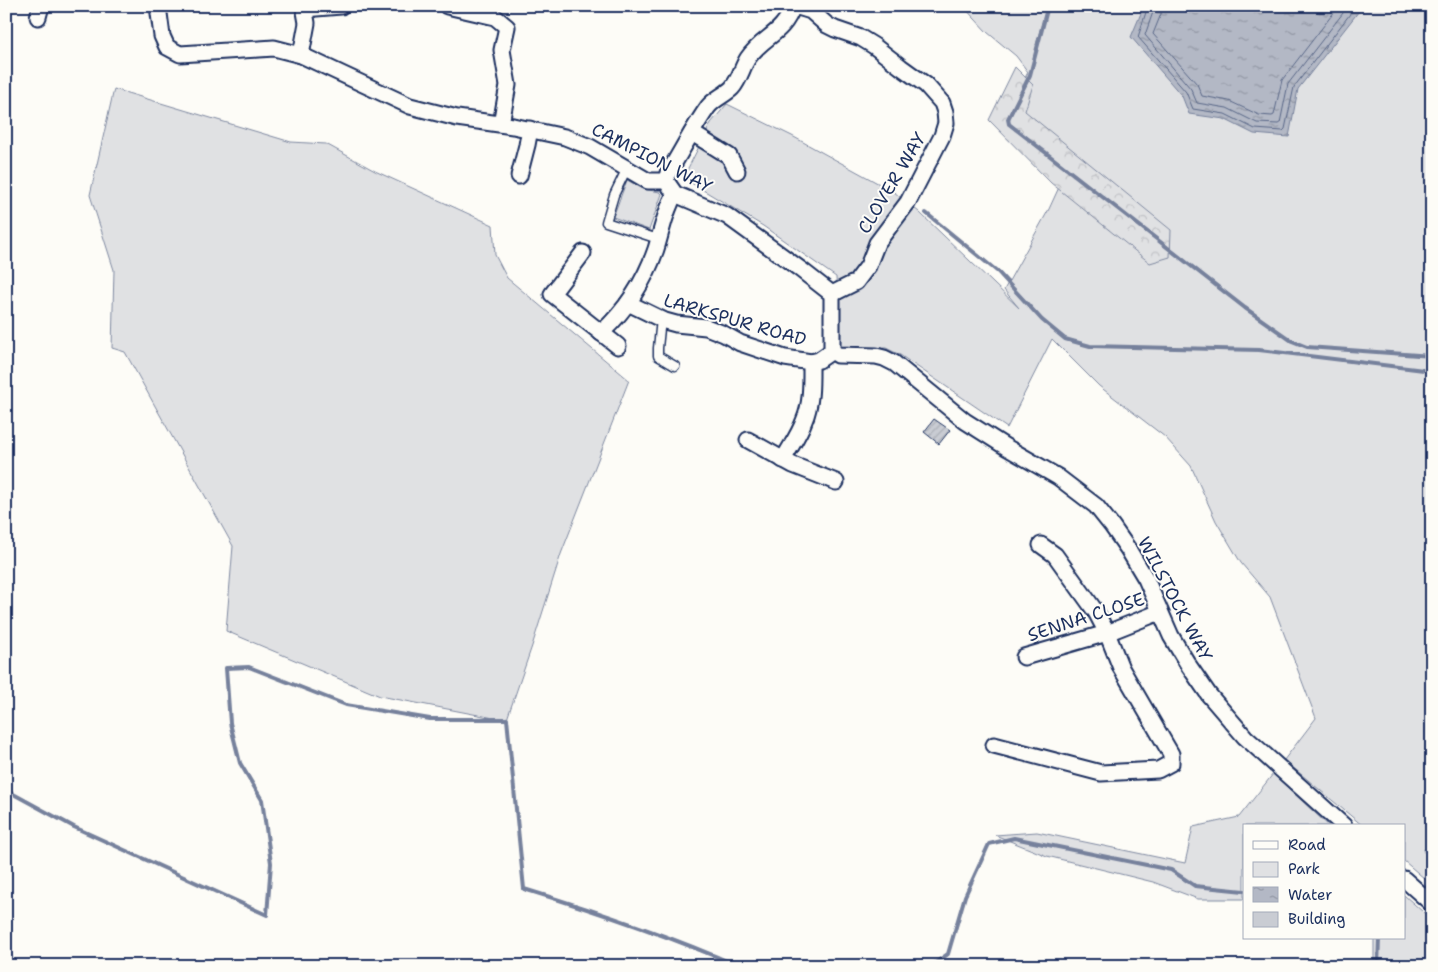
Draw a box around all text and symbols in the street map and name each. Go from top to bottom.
street label: CAMPION WAY [588,117,717,199]
street label: CLOVER WAY [852,128,932,238]
street label: LARKSPUR ROAD [661,288,809,352]
street label: WILSTOCK WAY [1132,532,1218,666]
street label: SENNA CLOSE [1025,587,1147,647]
legend [1243,824,1406,940]
text: Road [1288,835,1326,855]
text: Park [1288,859,1320,879]
text: Water [1288,885,1332,905]
text: Building [1288,909,1345,929]

